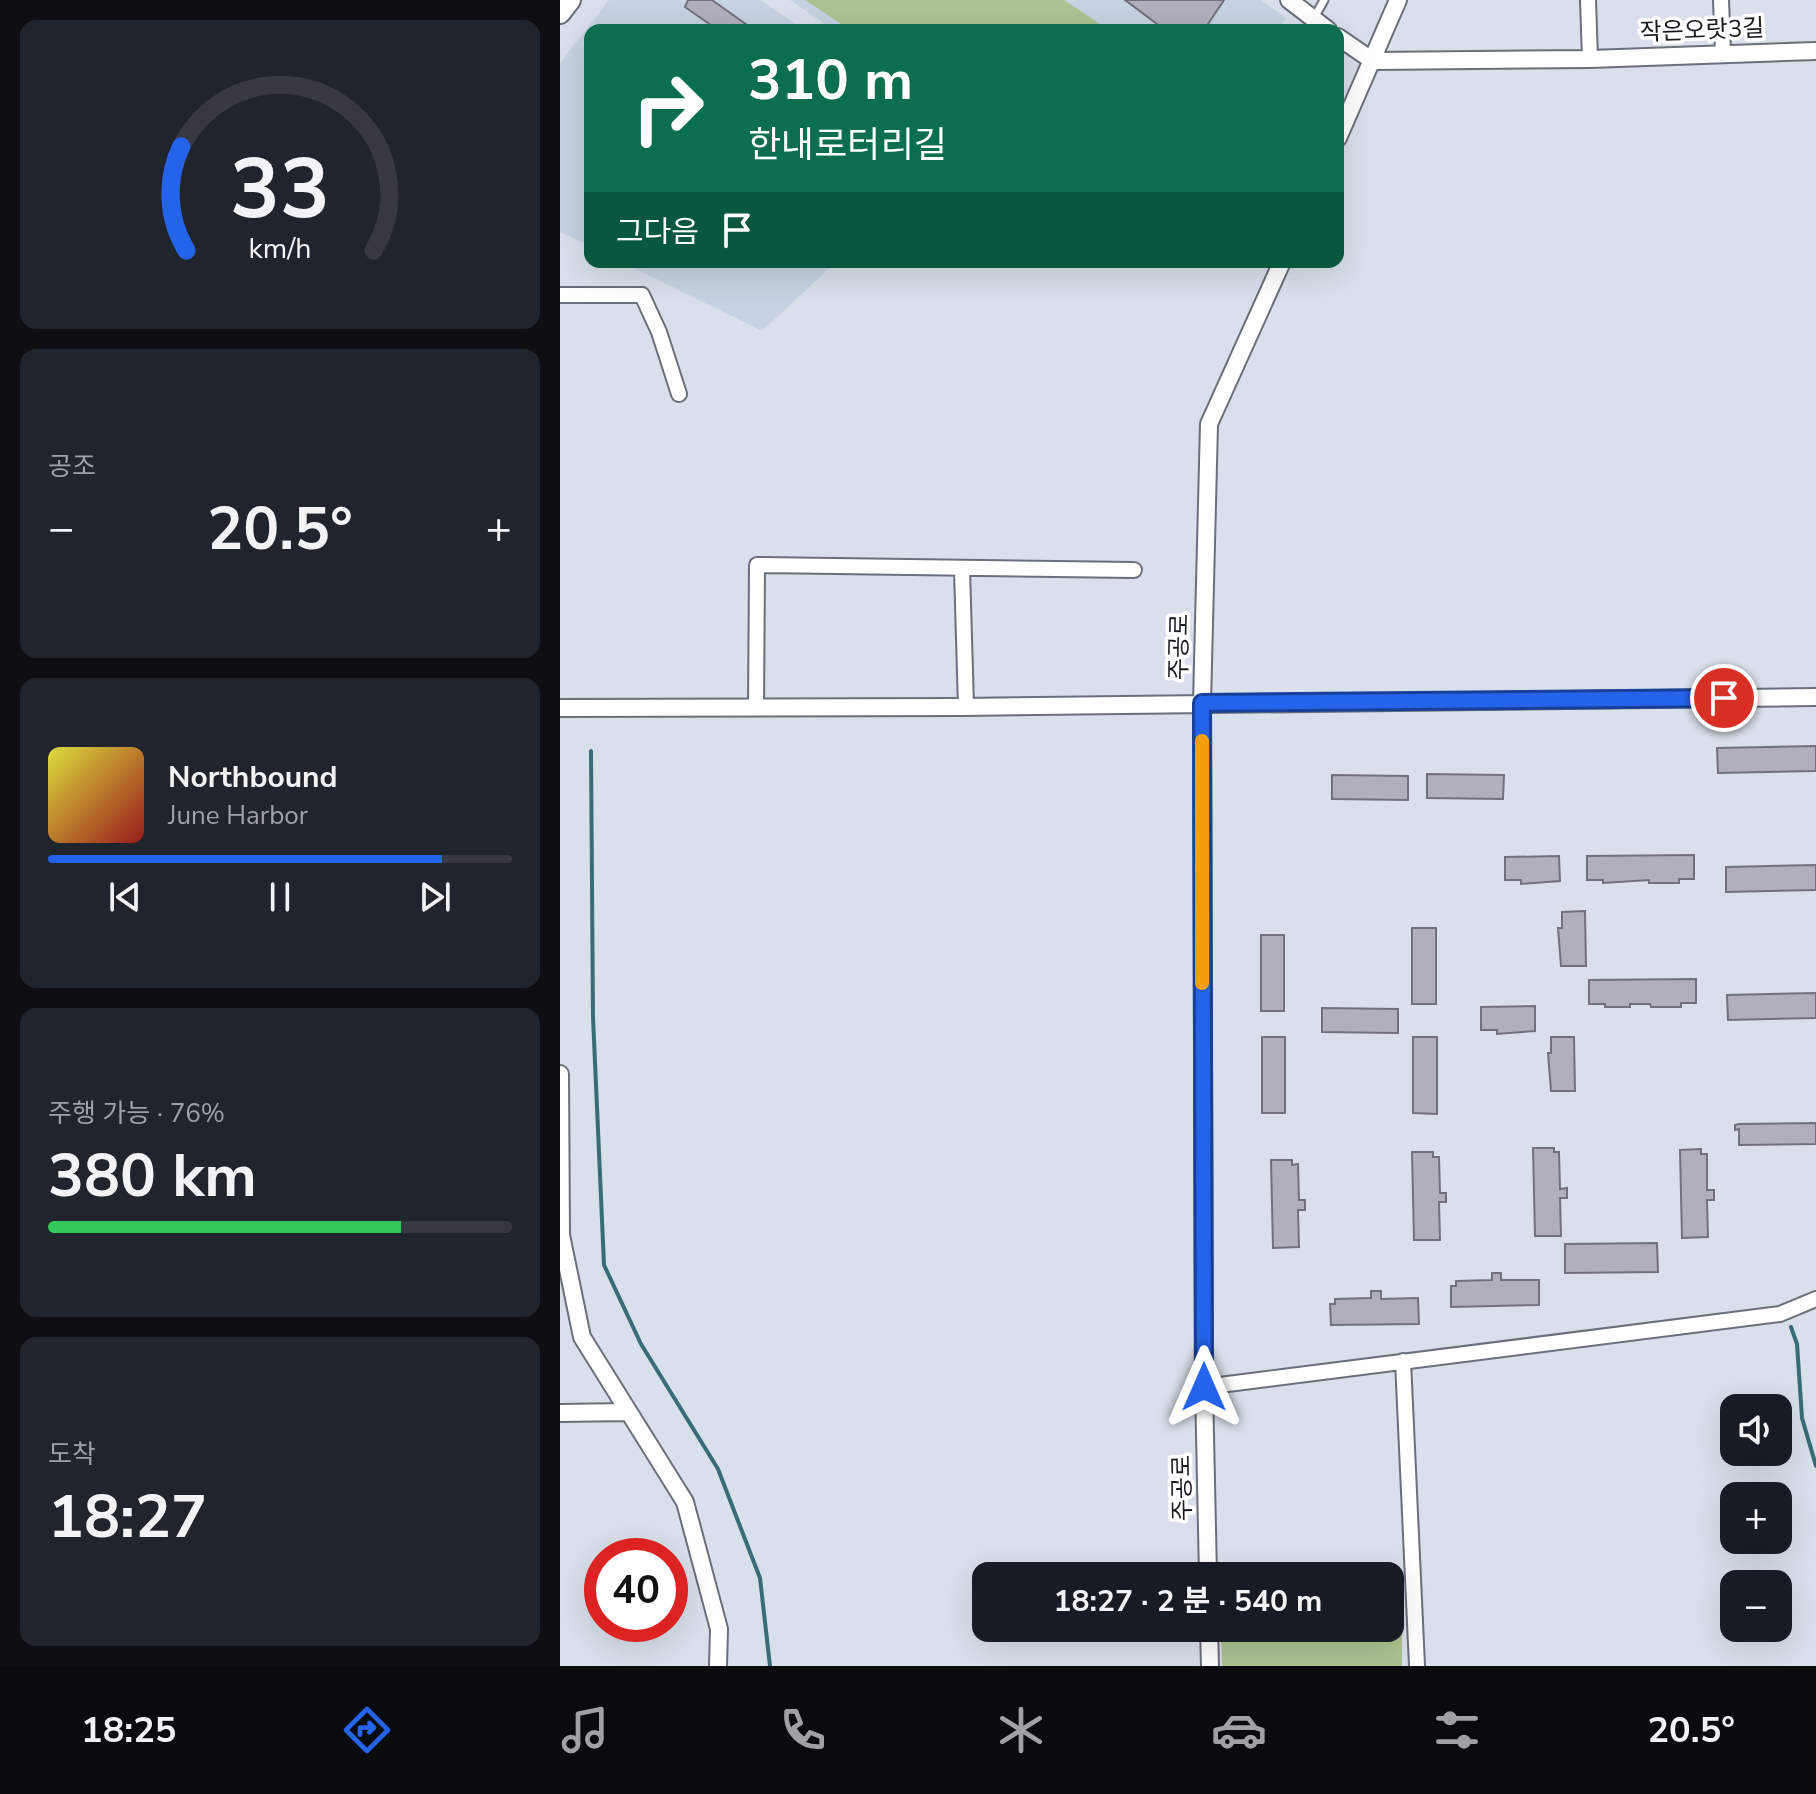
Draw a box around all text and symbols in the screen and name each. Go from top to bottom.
street label: 작은오랏3길 [1639,12,1765,48]
text: 310 m [748,42,913,119]
icon: right [616,56,720,160]
text: 한내로터리길 [748,121,947,170]
text: 33 [230,132,330,245]
icon: arrive [715,208,759,252]
text: 그다음 [616,212,699,253]
text: km/h [249,229,311,268]
text: 공조 [48,449,96,484]
text: 20.5° [207,488,353,570]
text: − [48,499,74,559]
text: + [486,499,512,559]
street label: 주공로 [1162,614,1196,680]
pin [1690,664,1758,732]
icon: arrive [1702,676,1746,720]
text: Northbound [168,757,338,798]
text: June Harbor [168,798,308,833]
icon: previous [103,875,147,919]
icon: pause [258,875,302,919]
icon: next [413,875,457,919]
text: 주행 가능 · 76% [48,1096,225,1131]
text: 380 km [48,1135,257,1217]
position arrow [1162,1345,1246,1429]
map controls [1720,1394,1792,1642]
button: sound [1720,1394,1792,1466]
text: 도착 [48,1437,96,1472]
street label: 주공로 [1165,1455,1199,1521]
text: 18:27 [48,1476,207,1558]
button: + [1720,1482,1792,1554]
speed limit sign: 40 [584,1538,688,1642]
button: − [1720,1570,1792,1642]
text: 18:27 · 2 분 · 540 m [1054,1581,1322,1622]
icon: directions [339,1702,395,1758]
icon: music [557,1702,613,1758]
icon: phone [775,1702,831,1758]
icon: climate [993,1702,1049,1758]
icon: car [1211,1702,1267,1758]
icon: filters [1429,1702,1485,1758]
text: 18:25 [81,1706,176,1755]
text: 20.5° [1648,1706,1735,1755]

